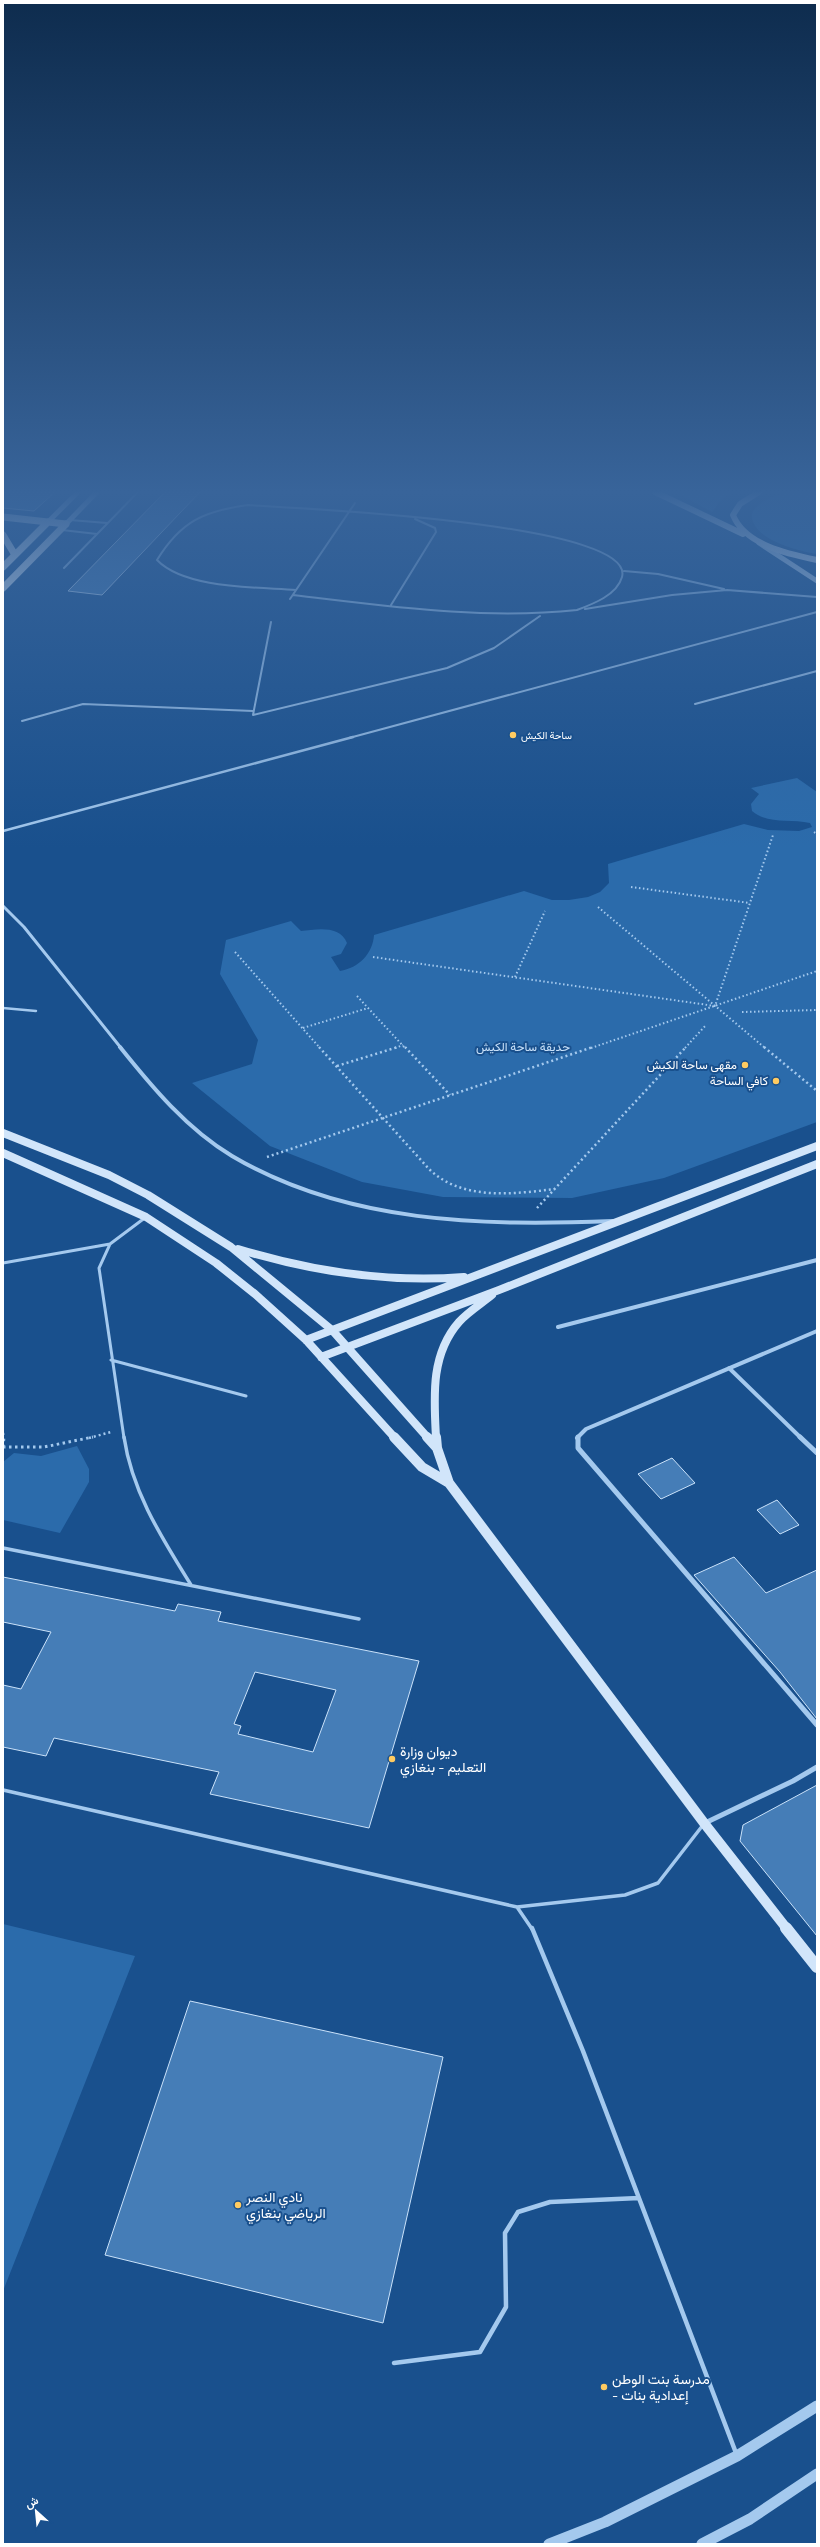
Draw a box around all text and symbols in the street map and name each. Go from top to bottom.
place label: ساحة الكيش [521,728,572,743]
marker: ساحة الكيش [508,730,518,740]
park label: حديقة ساحة الكيش [476,1037,570,1056]
place label: مقهى ساحة الكيش [647,1055,737,1074]
marker: مقهى ساحة الكيش [740,1060,750,1070]
place label: كافي الساحة [710,1071,768,1091]
marker: كافي الساحة [771,1076,781,1086]
place label: ديوان وزارة التعليم - بنغازي [400,1740,486,1779]
marker: ديوان وزارة التعليم - بنغازي [387,1754,397,1764]
place label: نادي النصر الرياضي بنغازي [245,2186,326,2225]
marker: نادي النصر الرياضي بنغازي [233,2200,243,2210]
place label: مدرسة بنت الوطن - إعدادية بنات [612,2368,710,2405]
marker: مدرسة بنت الوطن - إعدادية بنات [599,2382,609,2392]
north arrow [16,2491,56,2531]
text: ش [22,2492,41,2512]

